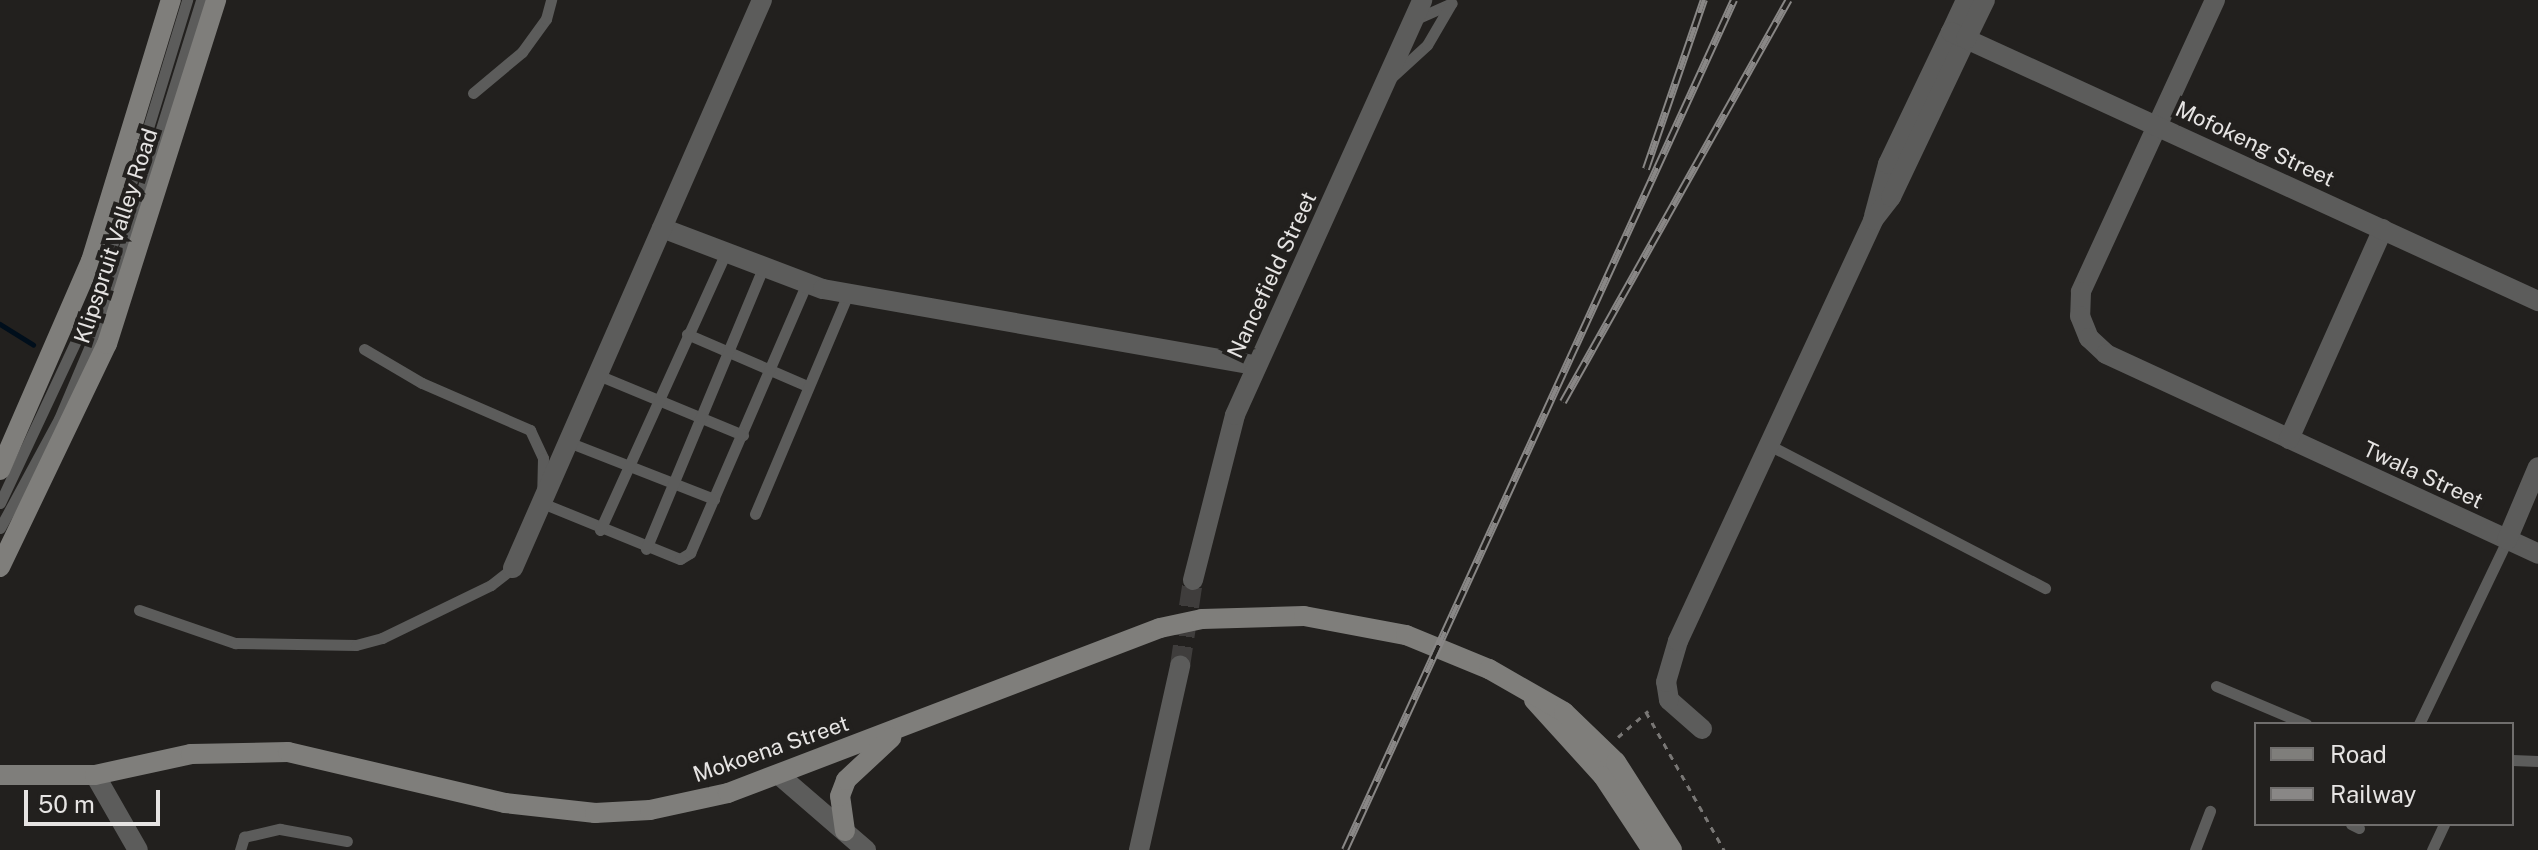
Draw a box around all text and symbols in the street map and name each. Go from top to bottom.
street label: Mofokeng Street [2171,96,2339,192]
street label: Klipspruit Valley Road [69,125,163,347]
street label: Nancefield Street [1222,188,1322,362]
street label: Twala Street [2359,436,2487,514]
street label: Mokoena Street [690,710,852,788]
legend [2254,722,2514,826]
text: Road [2330,740,2387,768]
scale bar [28,774,164,824]
text: Railway [2330,780,2416,808]
text: 50 m [38,790,95,818]

